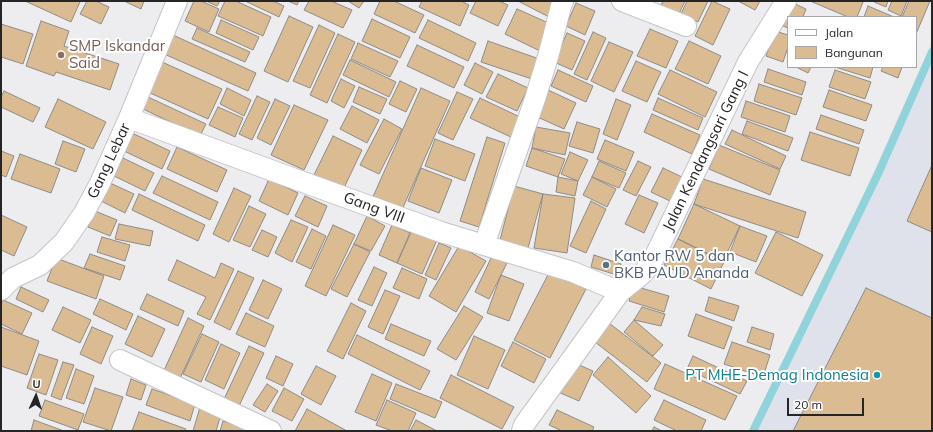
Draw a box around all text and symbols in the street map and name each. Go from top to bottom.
legend [787,16,917,68]
text: Jalan [825,25,853,40]
place label: SMP Iskandar Said [69,37,165,72]
text: Bangunan [825,45,883,60]
marker: SMP Iskandar Said [56,50,66,60]
street label: Jalan Kendangsari Gang I [659,68,753,234]
street label: Gang Lebar [84,120,134,202]
street label: Gang VIII [341,189,407,227]
place label: Kantor RW 5 dan BKB PAUD Ananda [614,247,749,282]
marker: Kantor RW 5 dan BKB PAUD Ananda [601,260,611,270]
place label: PT MHE-Demag Indonesia [685,366,869,384]
marker: PT MHE-Demag Indonesia [872,370,882,380]
north arrow [16,376,56,416]
text: U [32,377,41,391]
scale bar [789,390,866,416]
text: 20 m [794,397,822,412]

